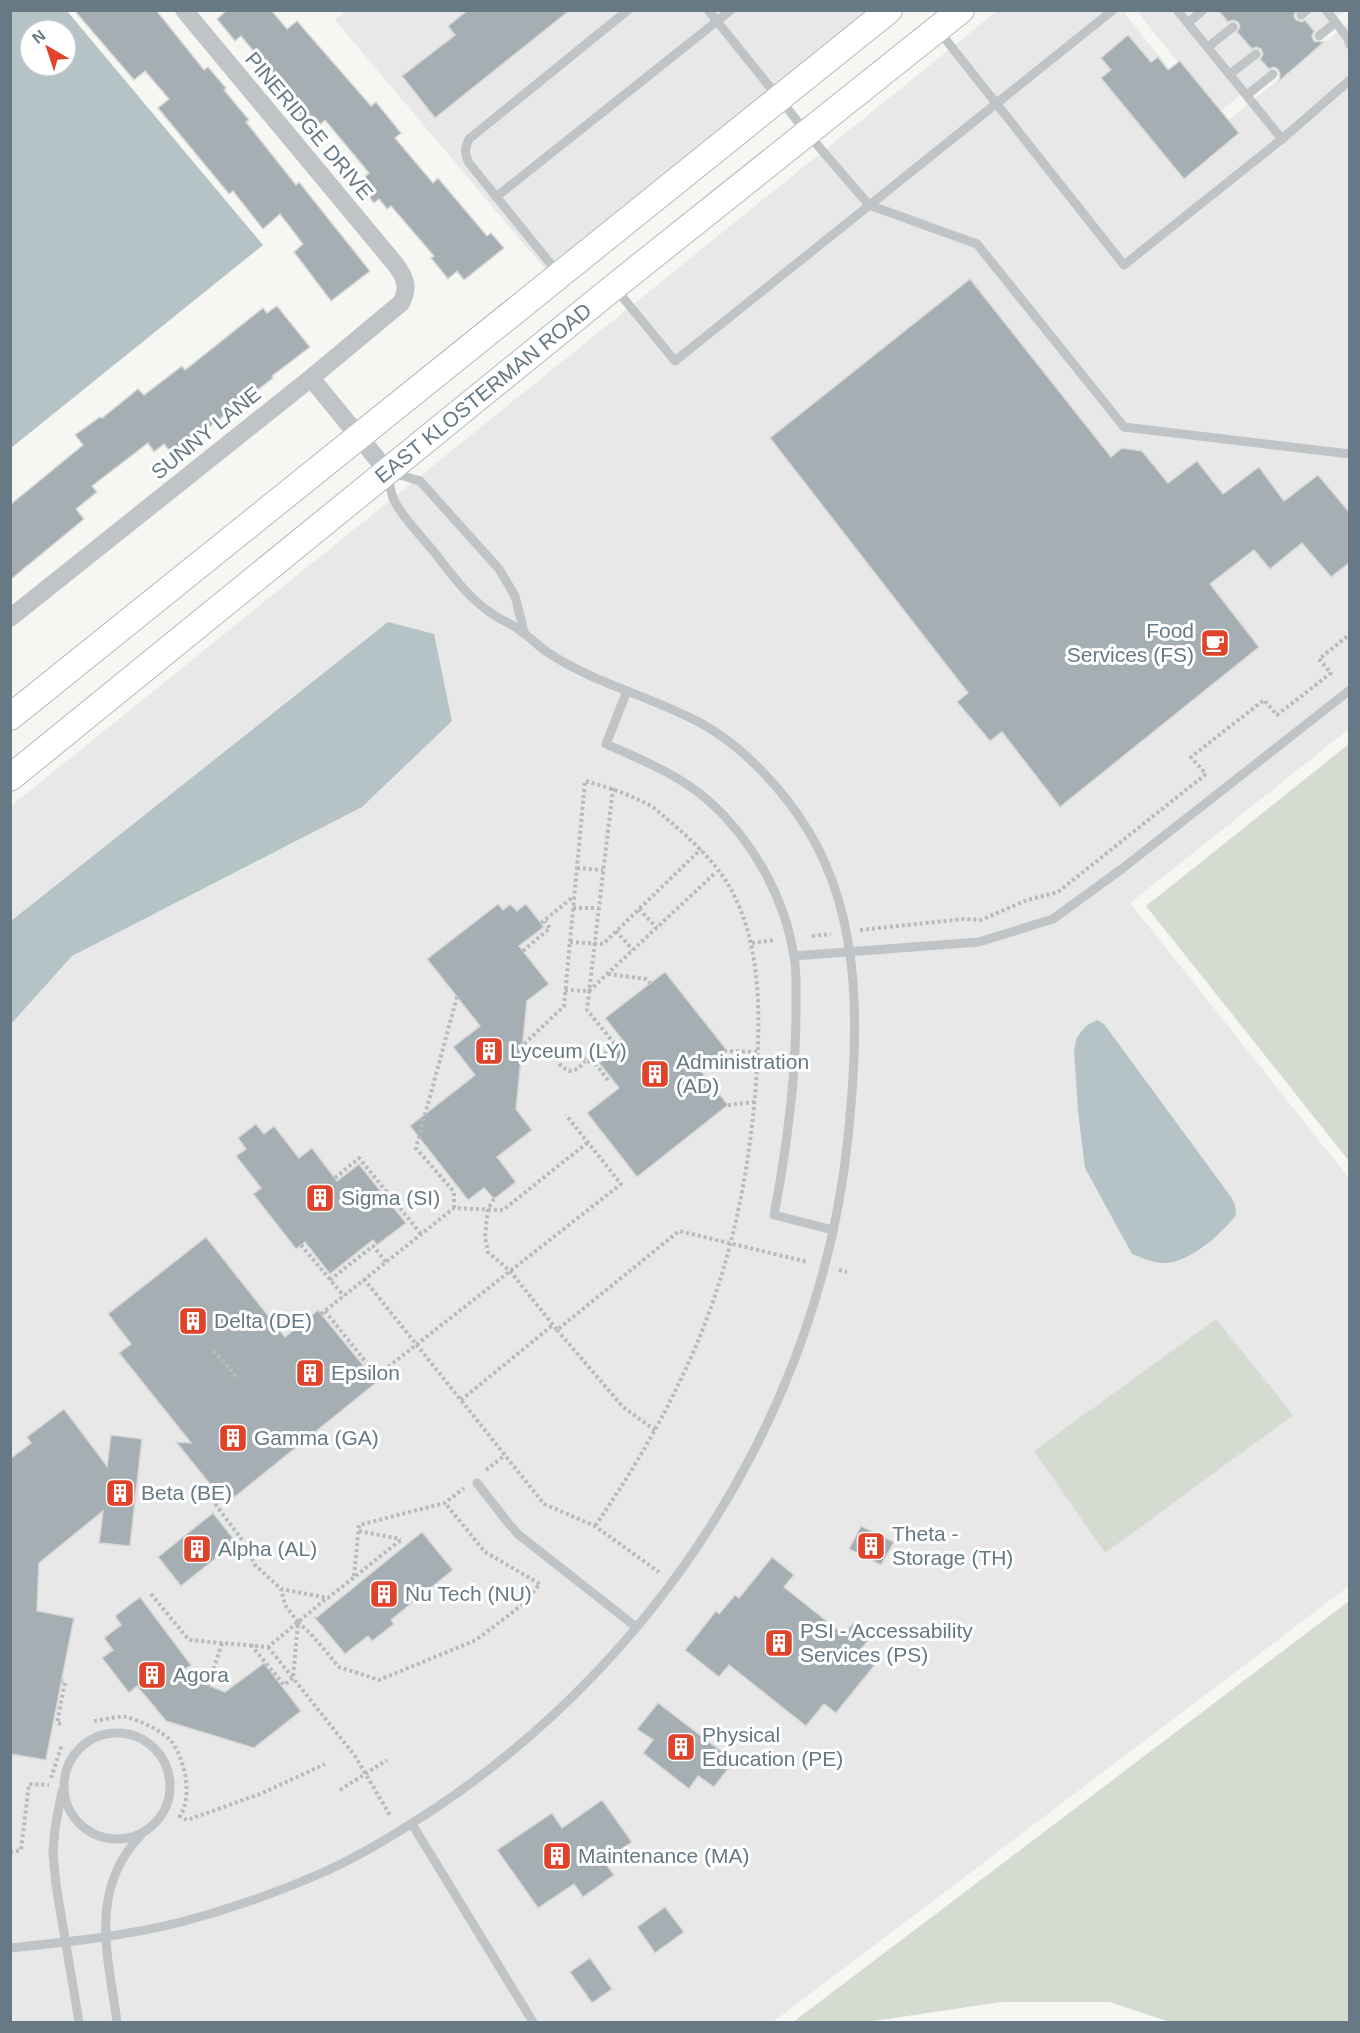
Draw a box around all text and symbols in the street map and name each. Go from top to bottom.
north arrow [18,18,78,78]
text: N [29,26,49,47]
street label: PINERIDGE DRIVE [241,47,378,204]
street label: EAST KLOSTERMAN ROAD [370,298,596,487]
street label: SUNNY LANE [146,382,265,484]
place label: Food Services (FS) [1067,619,1194,666]
cafe icon: Food Services (FS) [1199,627,1231,659]
building icon: Lyceum (LY) [473,1035,505,1067]
place label: Lyceum (LY) [510,1039,627,1062]
place label: Administration (AD) [676,1050,809,1097]
building icon: Administration (AD) [639,1058,671,1090]
building icon: Sigma (SI) [304,1182,336,1214]
place label: Sigma (SI) [341,1186,440,1209]
building icon: Delta (DE) [177,1305,209,1337]
place label: Delta (DE) [214,1309,312,1332]
building icon: Epsilon [294,1357,326,1389]
place label: Epsilon [331,1361,400,1384]
building icon: Gamma (GA) [217,1422,249,1454]
place label: Gamma (GA) [254,1426,379,1449]
building icon: Beta (BE) [104,1477,136,1509]
place label: Beta (BE) [141,1481,232,1504]
place label: Theta - Storage (TH) [892,1522,1013,1569]
building icon: Theta - Storage (TH) [855,1530,887,1562]
building icon: Alpha (AL) [181,1533,213,1565]
place label: Alpha (AL) [218,1537,317,1560]
building icon: Nu Tech (NU) [368,1578,400,1610]
place label: Nu Tech (NU) [405,1582,532,1605]
place label: PSI - Accessability Services (PS) [800,1619,973,1666]
building icon: PSI - Accessability Services (PS) [763,1627,795,1659]
building icon: Agora [136,1659,168,1691]
place label: Agora [173,1663,229,1686]
place label: Physical Education (PE) [702,1723,843,1770]
building icon: Physical Education (PE) [665,1731,697,1763]
building icon: Maintenance (MA) [541,1840,573,1872]
place label: Maintenance (MA) [578,1844,750,1867]

